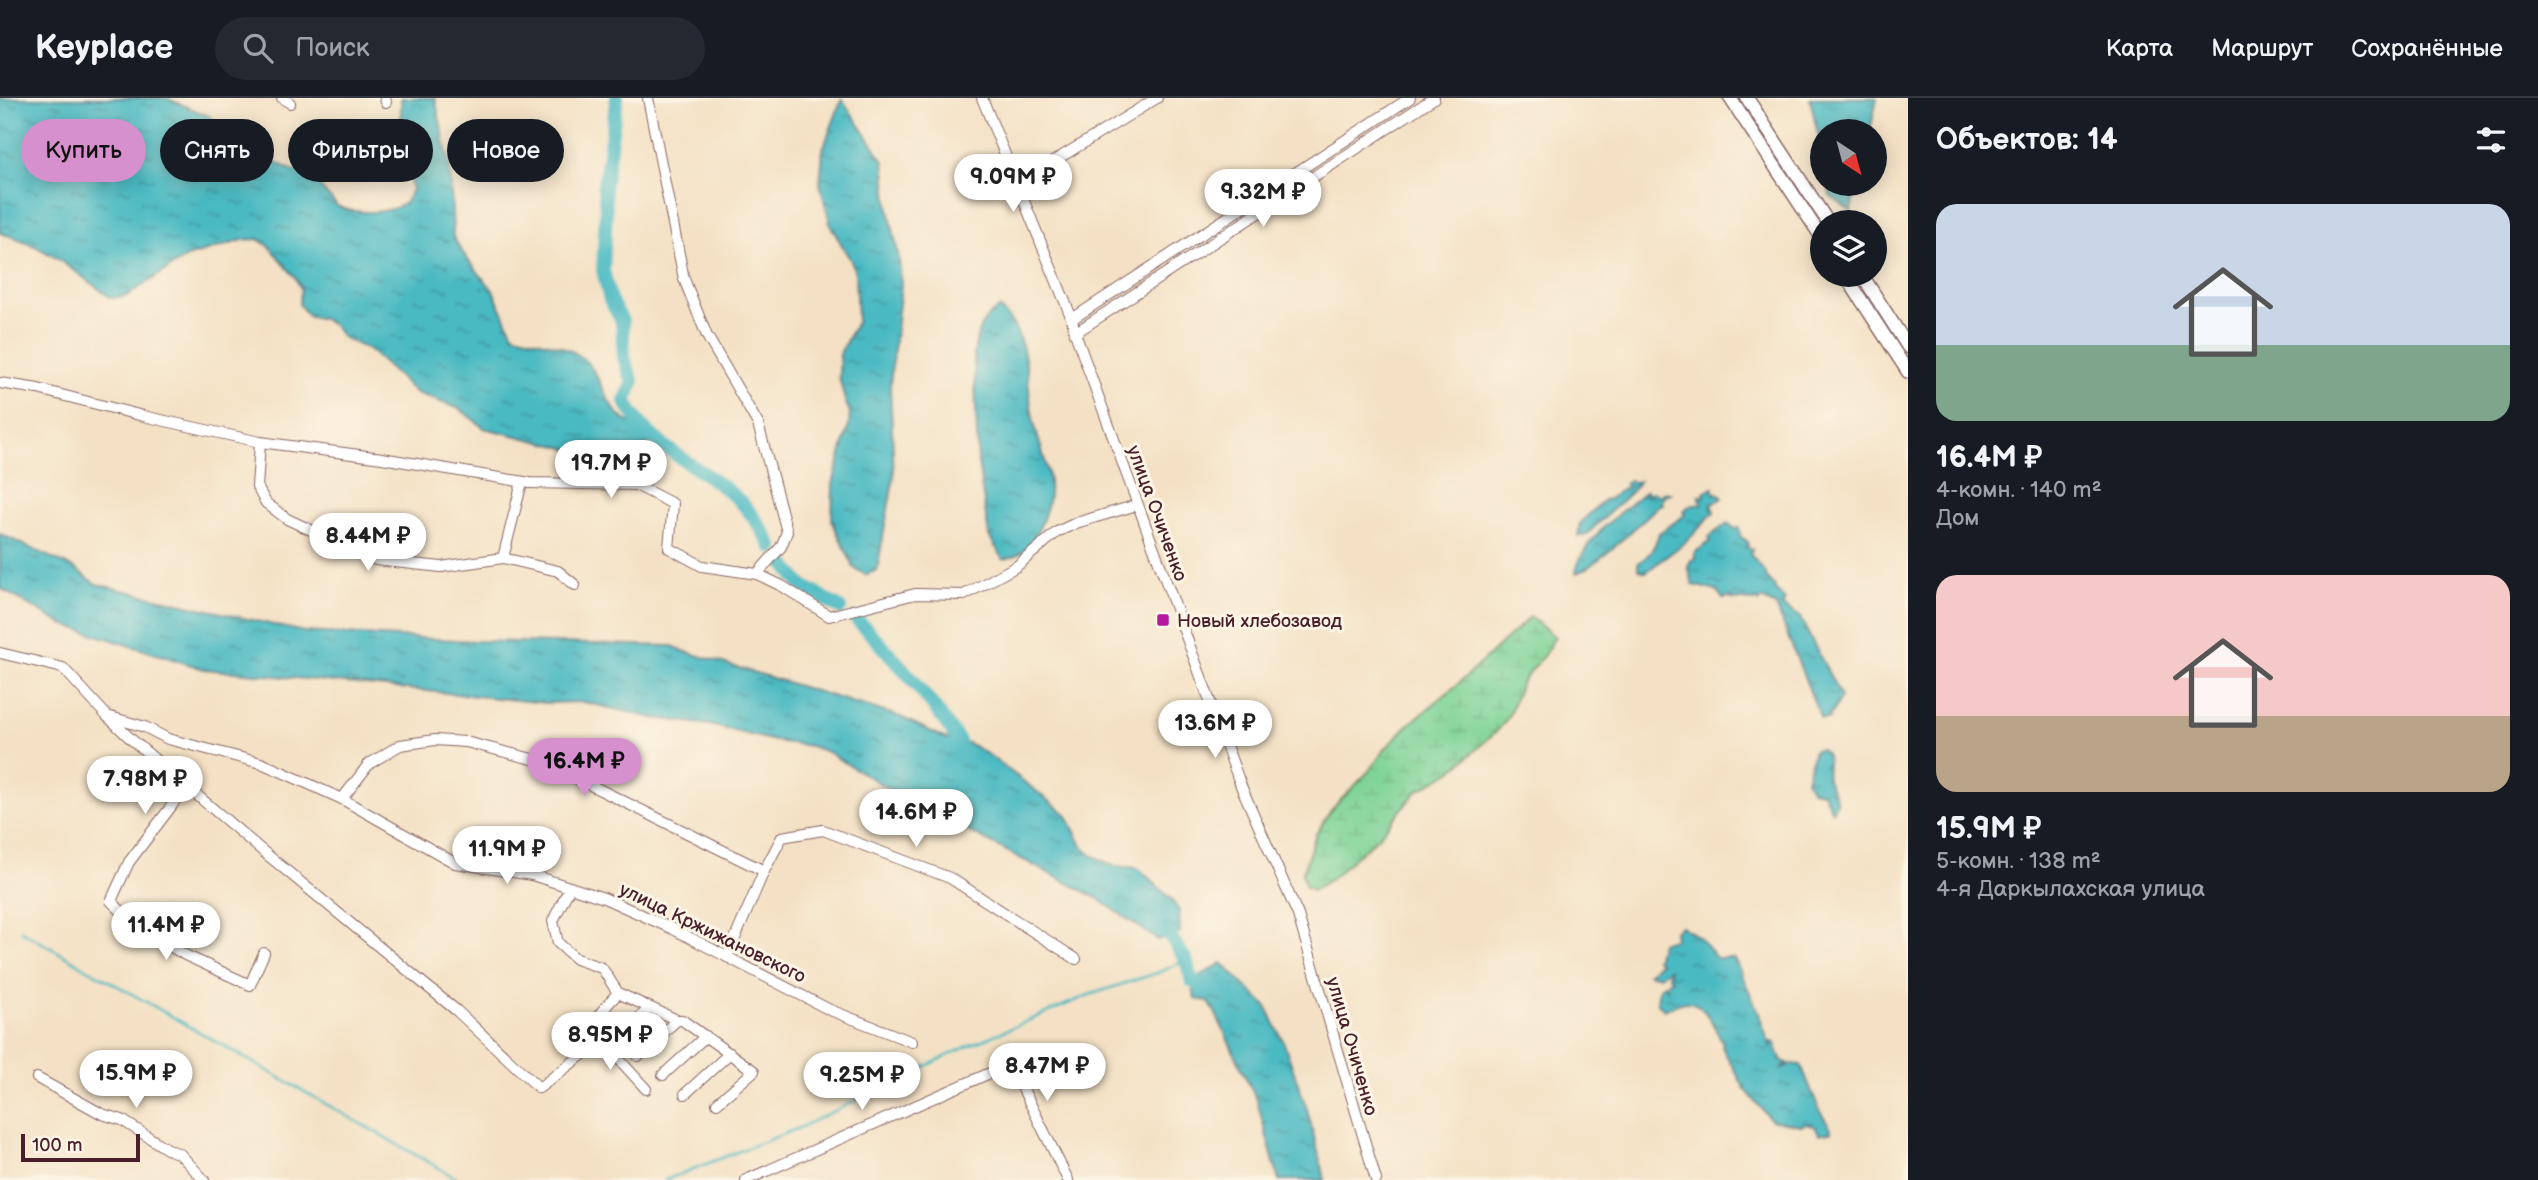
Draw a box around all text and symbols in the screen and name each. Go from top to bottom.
search box [215,17,705,80]
text: Keyplace [35,28,173,68]
icon: search [239,29,277,67]
text: Поиск [295,33,370,64]
text: Карта [2106,34,2173,63]
text: Маршрут [2211,34,2313,63]
text: Сохранённые [2351,34,2503,63]
chip: Купить [21,119,146,182]
chip: Снять [160,119,274,182]
chip: Фильтры [288,119,433,182]
chip: Новое [447,119,564,182]
north arrow [1810,119,1886,196]
map controls [1810,119,1887,287]
icon: filters [2472,121,2510,159]
text: Объектов: 14 [1936,122,2118,158]
pin: 9.09M ₽ [948,155,1078,214]
text: 9.09M ₽ [970,163,1056,191]
pin: 9.32M ₽ [1198,170,1328,229]
text: 9.32M ₽ [1220,178,1306,206]
button: layers [1810,210,1887,287]
icon: home [2160,249,2286,375]
pin: 19.7M ₽ [546,440,676,500]
text: 16.4M ₽ [1936,440,2043,476]
street label: улица Очиченко [1121,443,1192,585]
text: 19.7M ₽ [571,449,651,477]
text: 4-комн. · 140 m² [1936,476,2102,504]
text: Дом [1936,504,1979,532]
pin: 8.44M ₽ [303,514,433,573]
text: 8.44M ₽ [325,522,411,550]
place label: Новый хлебозавод [1177,610,1342,633]
marker: Новый хлебозавод [1155,612,1171,628]
icon: home [2160,620,2286,746]
pin: 13.6M ₽ [1150,700,1280,760]
text: 13.6M ₽ [1174,709,1256,737]
pin: 16.4M ₽ [519,738,649,798]
text: 16.4M ₽ [543,747,625,775]
pin: 7.98M ₽ [80,756,210,816]
text: 7.98M ₽ [103,765,187,793]
pin: 14.6M ₽ [851,790,981,849]
text: 14.6M ₽ [875,798,957,826]
text: 15.9M ₽ [1936,811,2042,847]
pin: 11.9M ₽ [442,826,572,886]
text: 11.9M ₽ [468,835,546,863]
text: 5-комн. · 138 m² [1936,847,2101,875]
text: 4-я Даркылахская улица [1936,875,2205,903]
street label: улица Кржижановского [615,878,810,989]
pin: 11.4M ₽ [101,902,231,962]
text: 11.4M ₽ [127,911,205,939]
street label: улица Очиченко [1321,975,1382,1118]
pin: 8.95M ₽ [545,1012,675,1072]
text: 8.95M ₽ [567,1021,653,1049]
pin: 8.47M ₽ [982,1044,1112,1103]
pin: 15.9M ₽ [71,1051,201,1110]
pin: 9.25M ₽ [797,1052,927,1112]
text: 8.47M ₽ [1005,1052,1089,1080]
text: 15.9M ₽ [96,1059,176,1087]
text: 9.25M ₽ [819,1061,905,1089]
scale bar [21,1131,140,1163]
text: 100 m [32,1134,83,1157]

